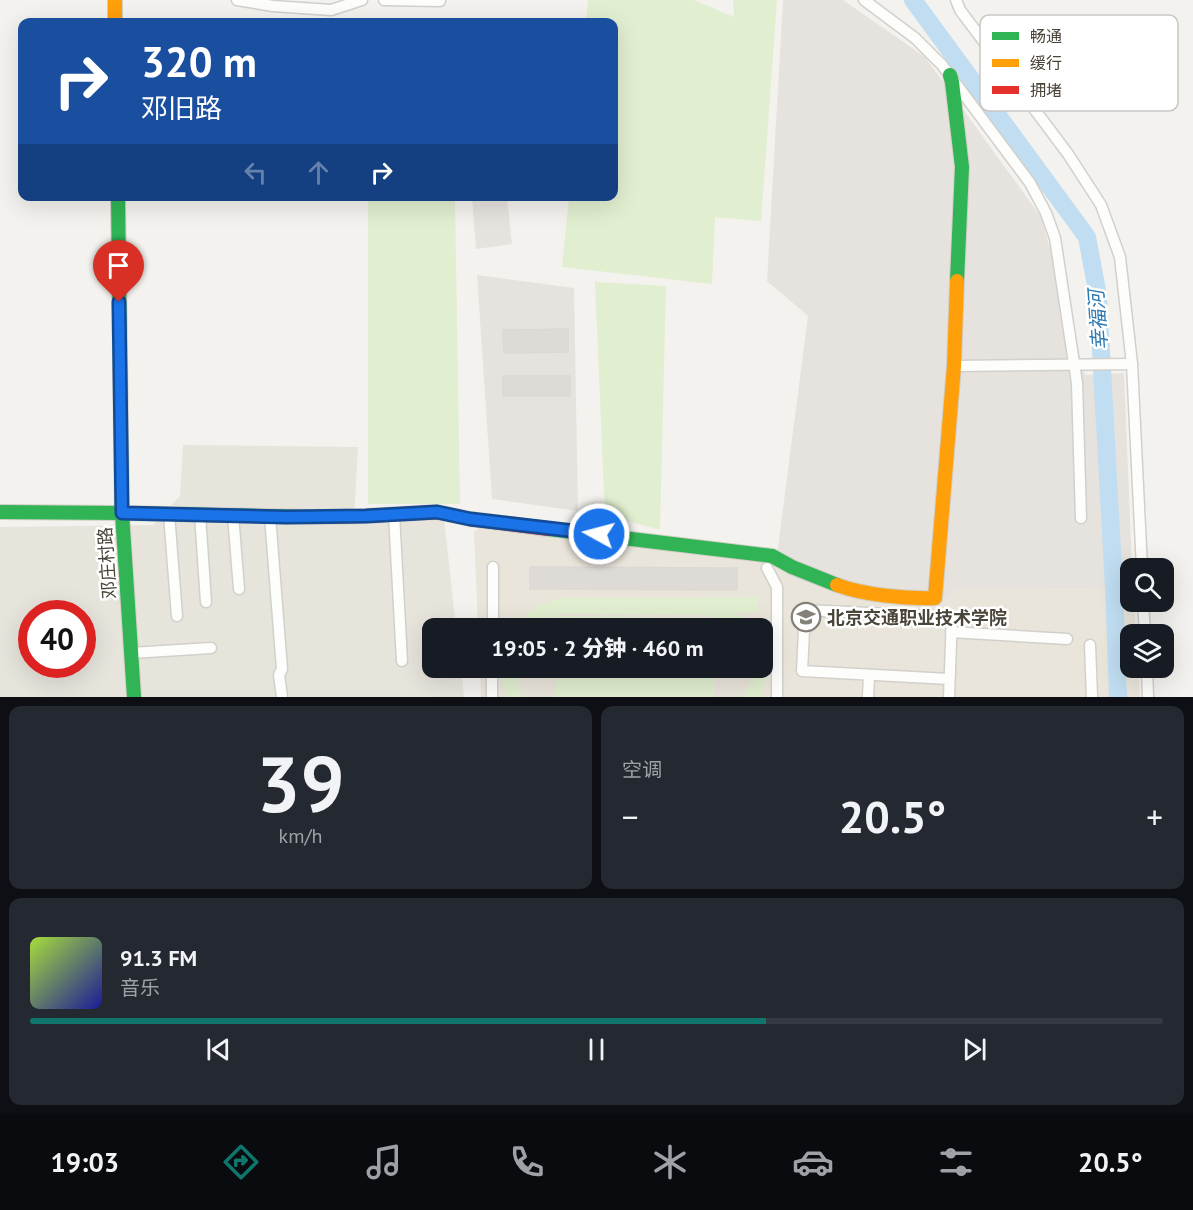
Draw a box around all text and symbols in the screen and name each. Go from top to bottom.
legend [980,15,1178,111]
text: 畅通 [1030,26,1062,46]
text: 320 m [141,34,257,89]
icon: right [42,42,120,120]
text: 缓行 [1030,53,1062,73]
text: 拥堵 [1030,80,1062,100]
text: 邓旧路 [141,91,222,125]
icon: left [239,156,272,189]
icon: ahead [302,156,335,189]
icon: right [365,156,398,189]
pin [93,240,144,302]
icon: arrive [102,249,135,282]
water label: 幸福河 [1083,285,1113,351]
position arrow [567,502,631,566]
street label: 邓庄村路 [93,526,121,600]
map controls [1120,558,1174,678]
button: search [1120,558,1174,612]
speed limit sign: 40 [18,600,96,678]
school or university icon: 北京交通职业技术学院 [790,601,822,633]
place label: 北京交通职业技术学院 [827,606,1007,629]
button: layers [1120,624,1174,678]
text: 19:05 · 2 分钟 · 460 m [492,634,703,662]
text: 39 [256,733,345,834]
text: 空调 [622,757,662,783]
text: 20.5° [839,787,946,845]
text: − [622,795,639,838]
text: + [1146,795,1163,838]
text: km/h [279,823,322,849]
text: 91.3 FM [120,944,197,972]
text: 音乐 [120,975,160,1001]
icon: previous [202,1033,235,1066]
icon: pause [580,1033,613,1066]
icon: next [958,1033,991,1066]
icon: directions [220,1141,262,1183]
icon: music [363,1141,405,1183]
icon: phone [506,1141,548,1183]
icon: climate [649,1141,691,1183]
icon: car [792,1141,834,1183]
icon: filters [935,1141,977,1183]
text: 19:03 [51,1145,119,1179]
text: 20.5° [1078,1145,1142,1179]

